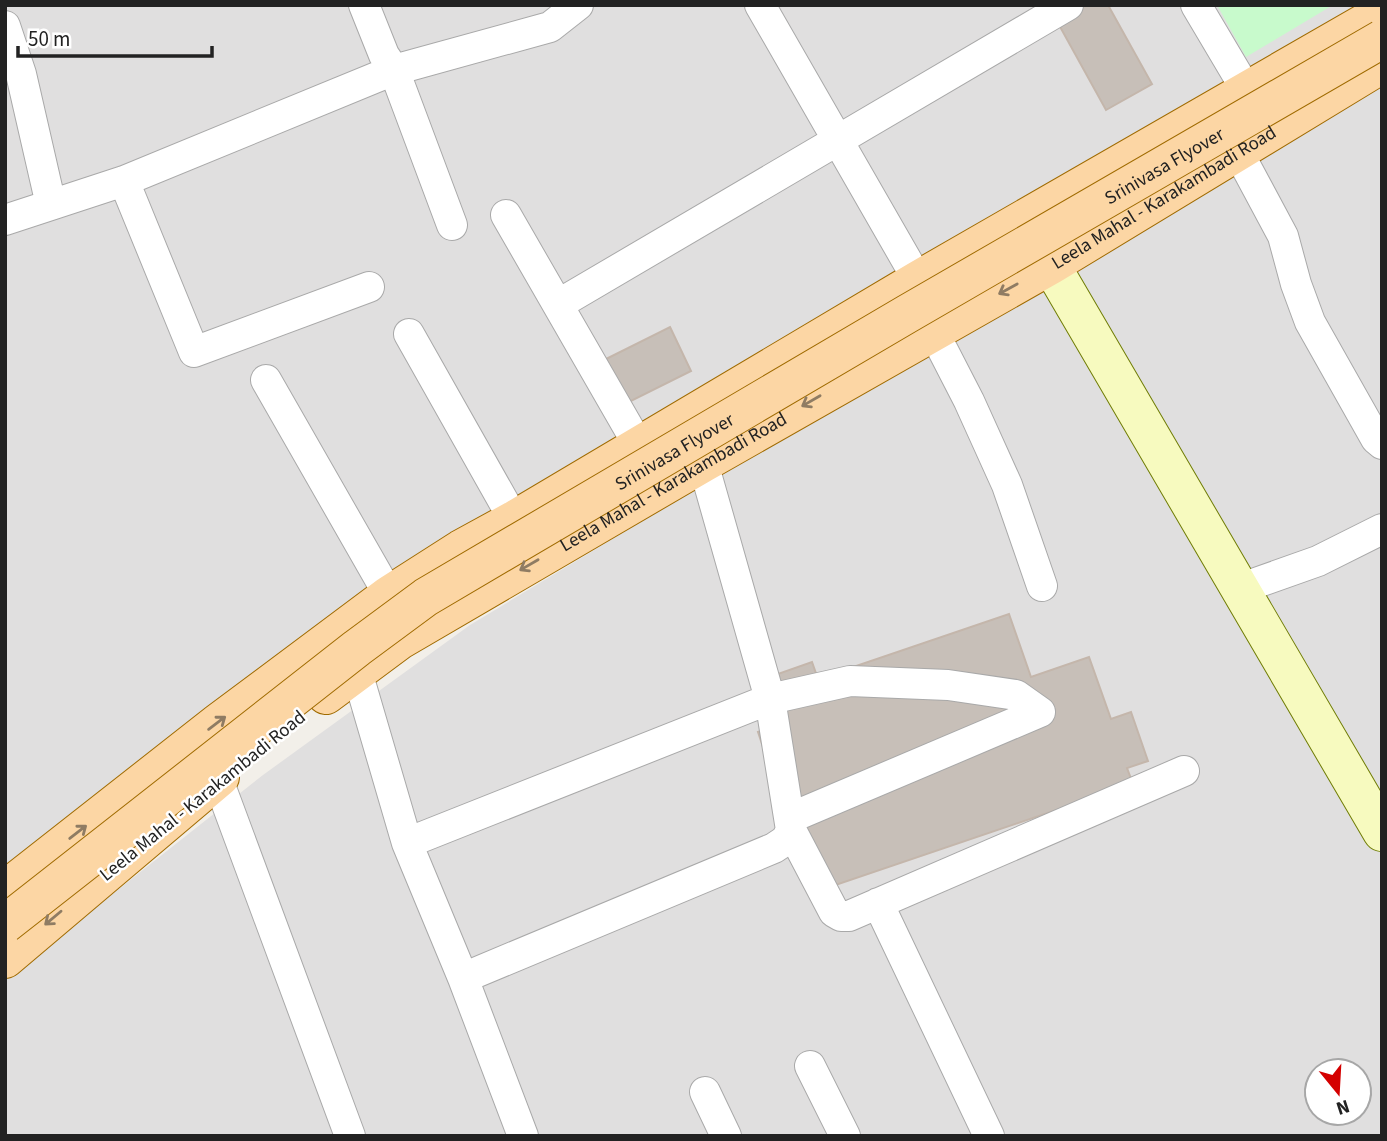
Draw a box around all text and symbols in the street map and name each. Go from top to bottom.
scale bar [18,14,212,58]
text: 50 m [28,24,70,54]
street label: Leela Mahal - Karakambadi Road [1047,119,1282,277]
street label: Srinivasa Flyover [1100,121,1230,212]
one-way arrow [999,282,1019,296]
one-way arrow [801,394,821,408]
street label: Leela Mahal - Karakambadi Road [555,406,792,559]
street label: Srinivasa Flyover [610,406,740,498]
one-way arrow [519,558,539,572]
street label: Leela Mahal - Karakambadi Road [94,704,312,888]
one-way arrow [208,716,226,731]
one-way arrow [68,825,87,840]
one-way arrow [44,910,62,926]
north arrow [1303,1057,1373,1127]
text: N [1333,1092,1353,1122]

